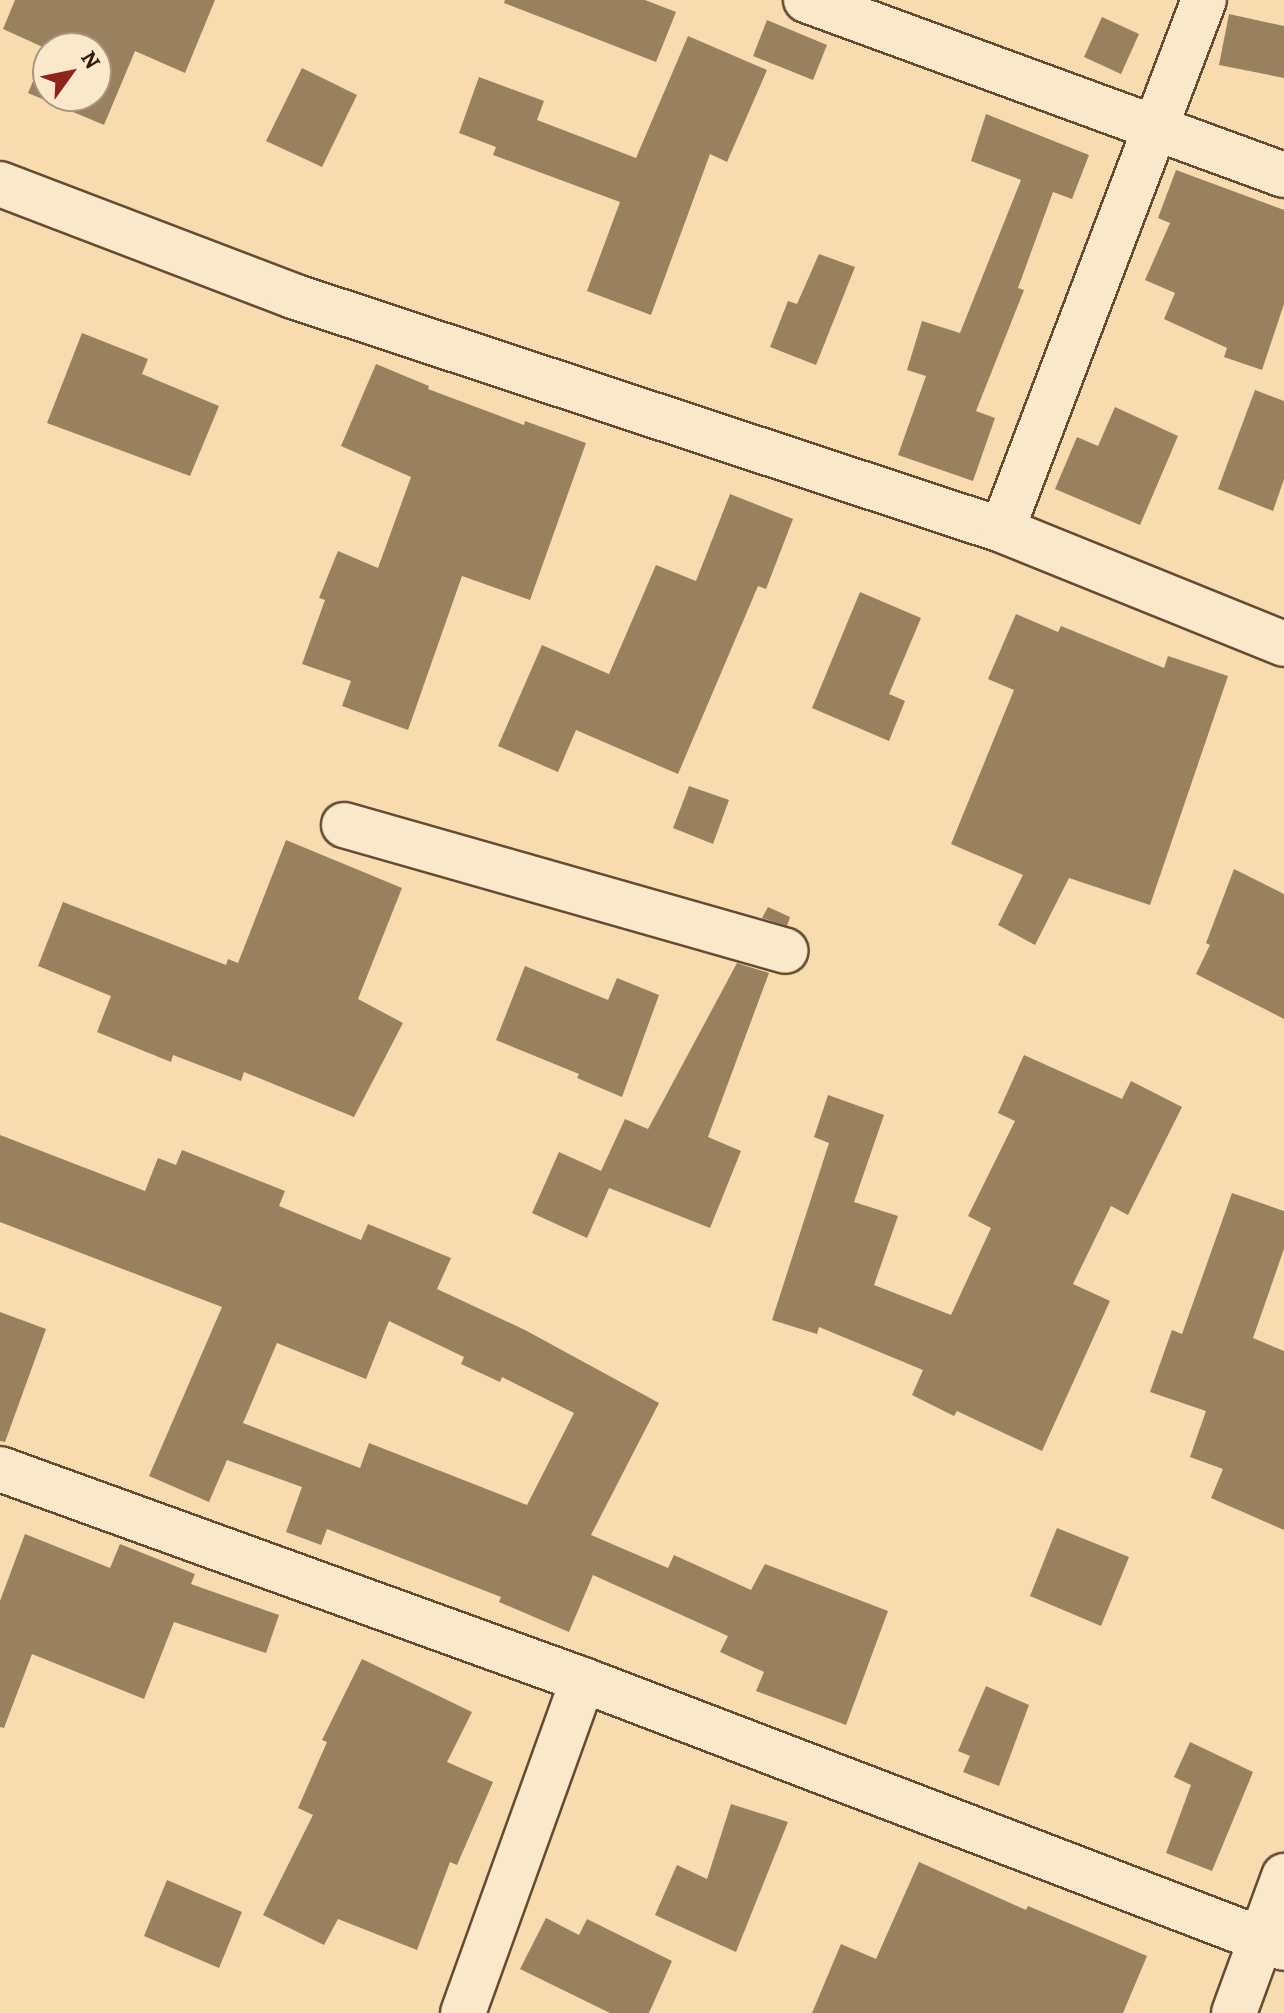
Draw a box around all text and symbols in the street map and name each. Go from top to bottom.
north arrow [32,32,112,112]
text: N [74,45,107,75]

